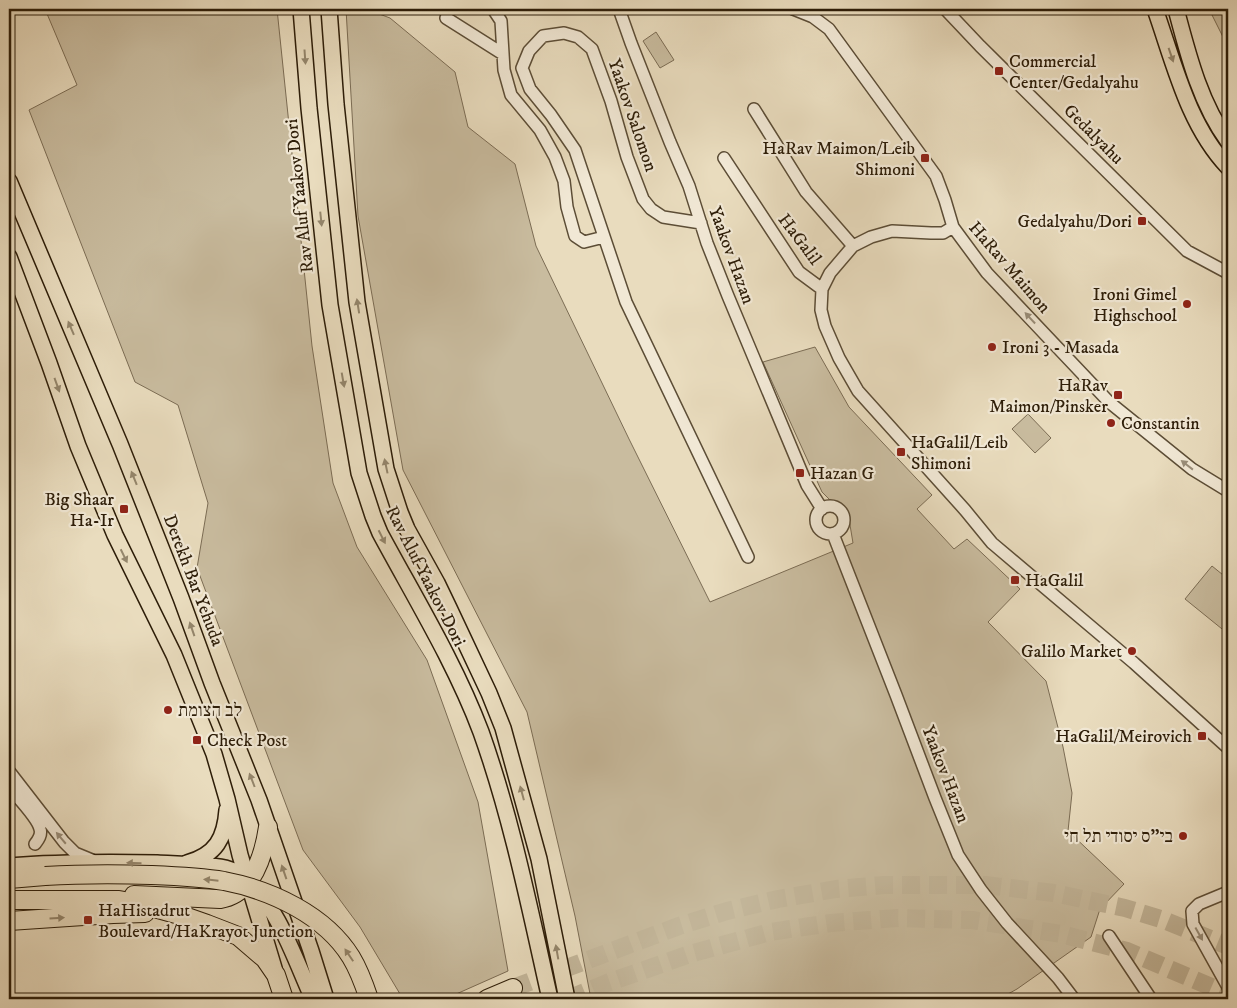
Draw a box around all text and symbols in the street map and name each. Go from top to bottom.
one-way arrow [1167,48,1175,63]
one-way arrow [301,50,309,66]
place label: Commercial Center/Gedalyahu [1009,51,1139,94]
street label: Yaakov Salomon [603,56,662,175]
marker: Commercial Center/Gedalyahu [993,65,1005,77]
street label: Gedalyahu [1059,100,1128,170]
street label: Rav Aluf Yaakov Dori [281,118,319,274]
place label: HaRav Maimon/Leib Shimoni [762,138,915,181]
marker: HaRav Maimon/Leib Shimoni [919,152,931,164]
street label: Yaakov Hazan [703,203,759,308]
street label: HaGalil [773,210,826,270]
one-way arrow [317,211,325,227]
place label: Gedalyahu/Dori [1018,211,1132,233]
marker: Gedalyahu/Dori [1136,215,1148,227]
street label: HaRav Maimon [963,217,1055,319]
place label: Ironi Gimel Highschool [1093,284,1178,327]
one-way arrow [354,298,362,314]
marker: Ironi Gimel Highschool [1181,298,1193,310]
one-way arrow [1024,313,1036,325]
one-way arrow [66,321,74,335]
place label: Ironi 3 - Masada [1002,337,1119,359]
marker: Ironi 3 - Masada [986,341,998,353]
one-way arrow [339,372,347,388]
place label: HaRav Maimon/Pinsker [989,375,1108,418]
one-way arrow [53,378,61,393]
marker: HaRav Maimon/Pinsker [1112,389,1124,401]
place label: Constantin [1121,413,1200,435]
marker: Constantin [1105,417,1117,429]
place label: HaGalil/Leib Shimoni [911,432,1008,475]
marker: HaGalil/Leib Shimoni [895,446,907,458]
one-way arrow [382,459,390,474]
one-way arrow [1181,460,1194,471]
place label: Hazan G [810,463,874,485]
marker: Hazan G [794,467,806,479]
one-way arrow [129,471,137,485]
place label: Big Shaar Ha-Ir [45,489,114,532]
marker: Big Shaar Ha-Ir [118,503,130,515]
street label: Rav Aluf Yaakov Dori [380,503,470,650]
street label: Derekh Bar Yehuda [158,511,228,650]
one-way arrow [378,529,386,544]
one-way arrow [120,549,128,563]
place label: HaGalil [1025,570,1084,592]
marker: HaGalil [1009,574,1021,586]
one-way arrow [188,622,195,637]
place label: Galilo Market [1021,641,1122,663]
marker: Galilo Market [1126,645,1138,657]
place label: לב הצומת [178,700,242,722]
marker: לב הצומת [162,704,174,716]
street label: Yaakov Hazan [916,723,974,827]
place label: HaGalil/Meirovich [1055,726,1193,748]
place label: Check Post [207,730,287,752]
marker: HaGalil/Meirovich [1196,730,1208,742]
marker: Check Post [191,734,203,746]
one-way arrow [248,773,255,788]
one-way arrow [517,786,525,801]
place label: בי"ס יסודי תל חי [1064,826,1173,848]
marker: בי"ס יסודי תל חי [1177,830,1189,842]
one-way arrow [55,832,66,845]
one-way arrow [125,859,141,867]
one-way arrow [279,865,287,880]
one-way arrow [202,875,218,883]
place label: HaHistadrut Boulevard/HaKrayot Junction [98,900,314,943]
one-way arrow [50,913,66,921]
marker: HaHistadrut Boulevard/HaKrayot Junction [82,914,94,926]
one-way arrow [1195,927,1203,941]
one-way arrow [552,943,560,959]
one-way arrow [344,948,354,962]

